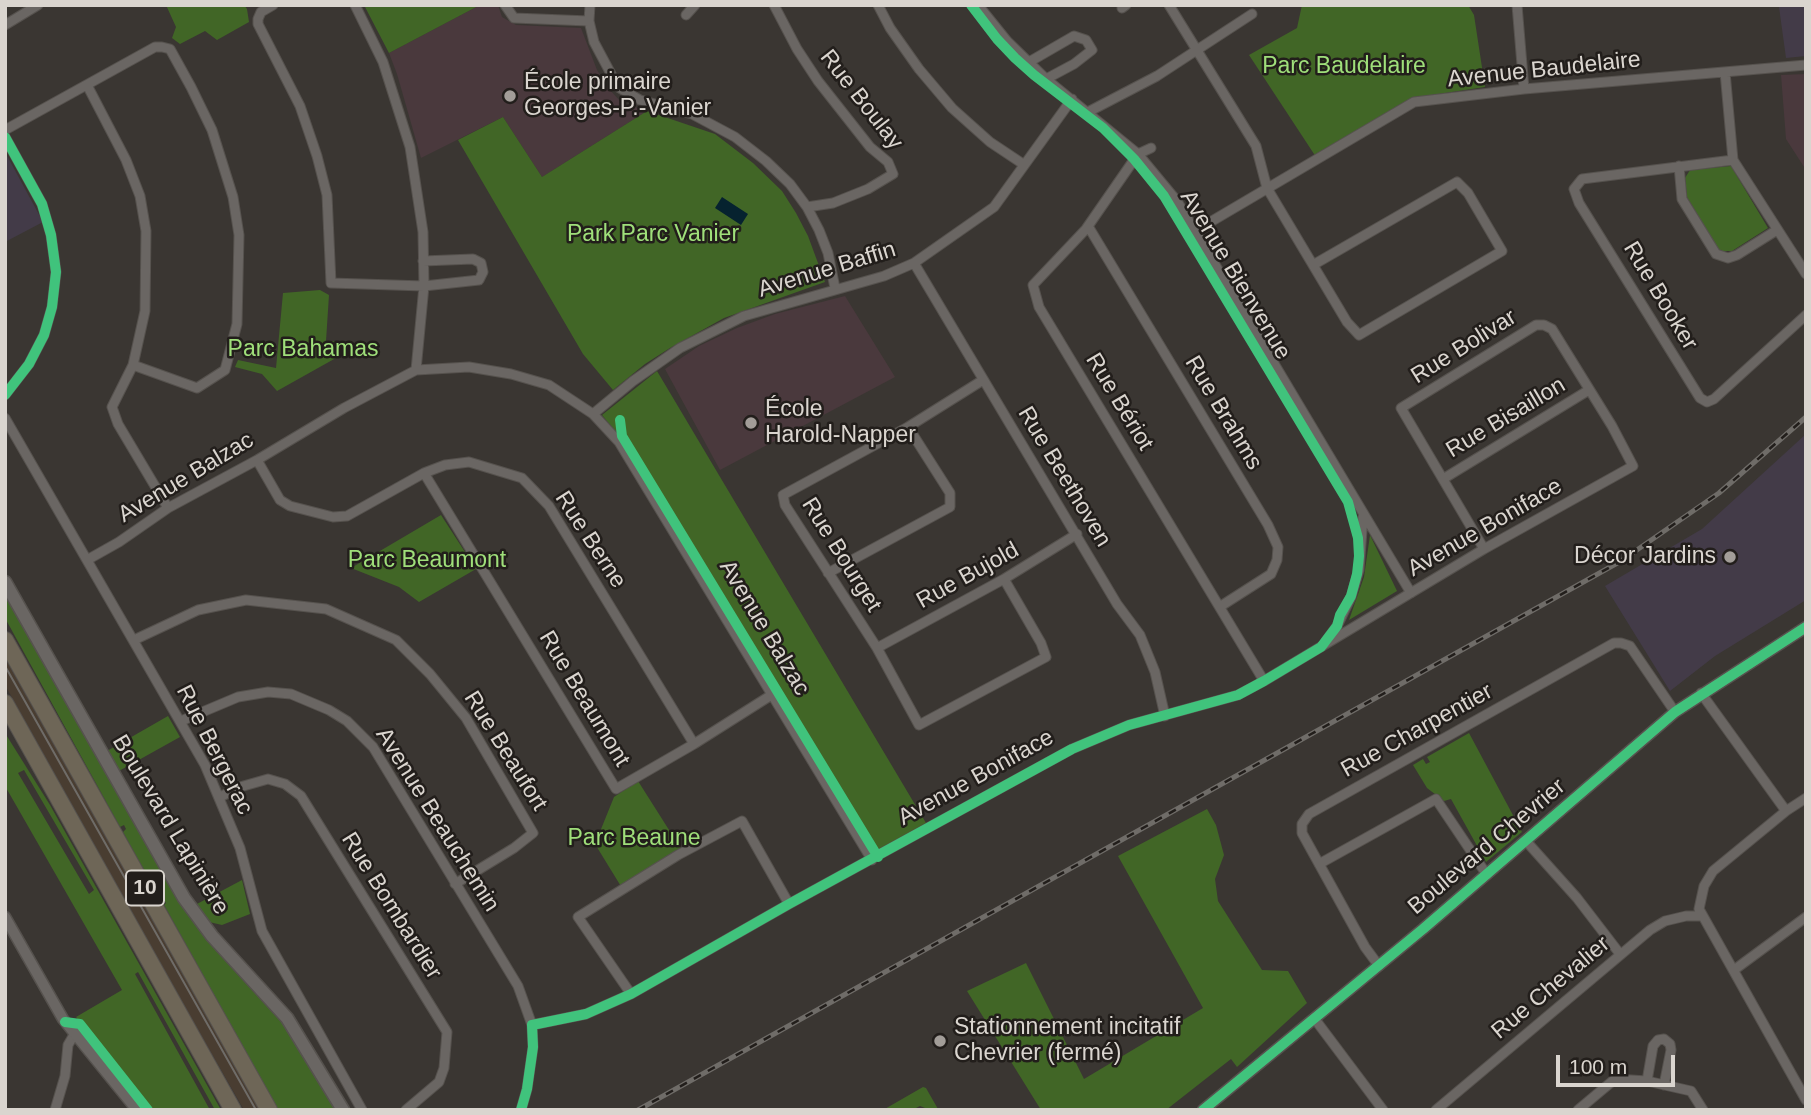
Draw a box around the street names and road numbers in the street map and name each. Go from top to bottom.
street label: Rue Boulay [814,45,908,155]
street label: Avenue Baudelaire [1446,46,1642,94]
street label: Avenue Bienvenue [1174,185,1296,365]
street label: Avenue Baffin [755,236,899,304]
street label: Rue Booker [1617,237,1703,355]
street label: Rue Bolivar [1406,304,1522,390]
street label: Rue Bériot [1079,348,1159,456]
street label: Rue Brahms [1178,351,1268,475]
street label: Rue Bisaillon [1441,372,1571,464]
street label: Rue Beethoven [1011,402,1117,552]
street label: Avenue Balzac [113,427,259,529]
street label: Avenue Boniface [1403,473,1567,583]
street label: Rue Berne [548,486,632,594]
street label: Rue Bourget [795,493,887,617]
street label: Rue Bujold [912,537,1024,615]
street label: Avenue Balzac [713,555,815,701]
street label: Rue Beaumont [533,626,635,772]
street label: Rue Charpentier [1337,678,1497,784]
street label: Rue Bergerac [169,681,259,819]
street label: Rue Beaufort [457,686,553,816]
street label: Avenue Beauchemin [369,723,505,917]
street label: Avenue Boniface [893,724,1059,832]
street label: Boulevard Lapinière [105,730,235,920]
street label: Boulevard Chevrier [1403,773,1571,921]
street label: Rue Bombardier [335,828,447,984]
road number: 10 [126,870,164,906]
street label: Rue Chevalier [1486,931,1616,1045]

